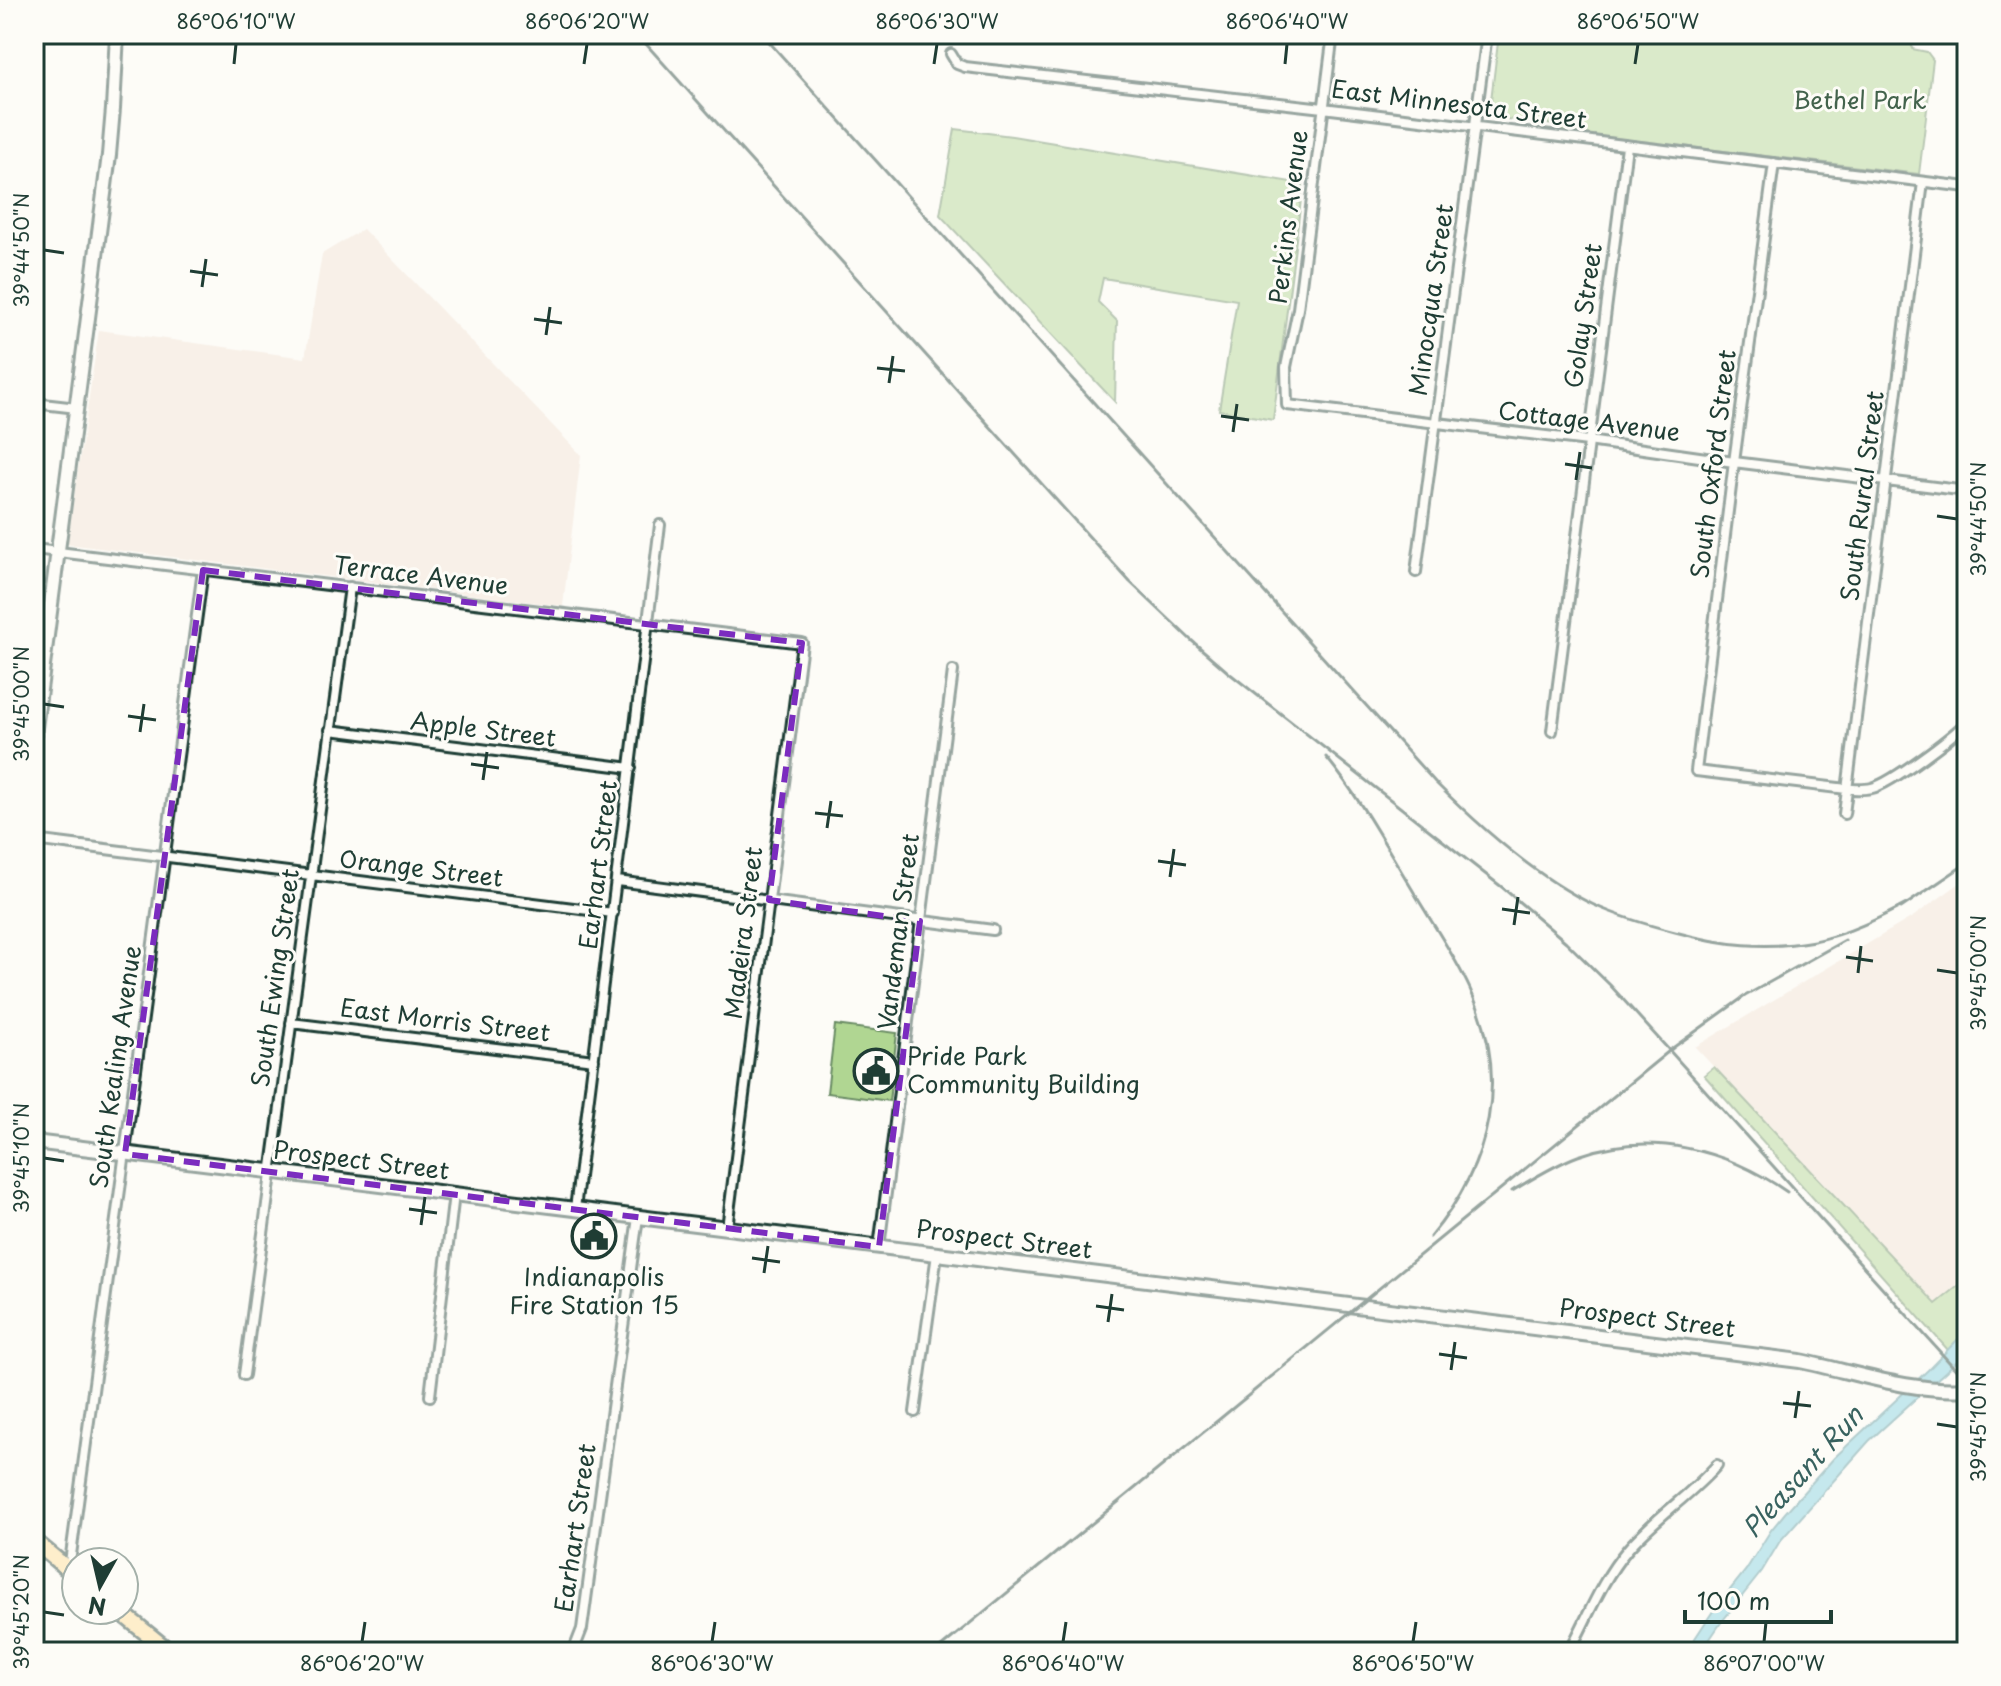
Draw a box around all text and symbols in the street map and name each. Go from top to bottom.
text: 86°06'10"W [177,6,296,36]
text: 86°06'20"W [525,6,649,36]
text: 86°06'30"W [875,6,999,36]
text: 86°06'40"W [1226,6,1349,36]
text: 86°06'50"W [1577,6,1700,36]
street label: East Minnesota Street [1330,70,1589,137]
park label: Bethel Park [1793,81,1927,117]
street label: Perkins Avenue [1258,128,1316,306]
text: 39°44'50"N [6,193,36,307]
street label: Minocqua Street [1399,201,1461,398]
street label: Golay Street [1554,241,1610,390]
street label: South Oxford Street [1680,347,1744,580]
street label: South Rural Street [1830,388,1892,603]
street label: Cottage Avenue [1496,391,1682,449]
text: 39°44'50"N [1963,462,1993,576]
street label: Terrace Avenue [332,545,511,603]
text: 39°45'00"N [6,646,36,762]
street label: Apple Street [408,701,558,755]
street label: Earhart Street [569,778,625,951]
street label: Vandeman Street [867,831,927,1032]
street label: Orange Street [337,839,505,895]
street label: Madeira Street [714,844,770,1021]
street label: South Ewing Street [241,866,307,1089]
text: 39°45'00"N [1963,915,1993,1031]
street label: South Kealing Avenue [79,943,149,1190]
street label: East Morris Street [338,988,552,1050]
place label: Pride Park Community Building [907,1037,1140,1101]
public building icon: Pride Park Community Building [852,1047,900,1095]
text: 39°45'10"N [6,1103,36,1213]
street label: Prospect Street [271,1130,452,1188]
street label: Prospect Street [914,1209,1095,1267]
public building icon: Indianapolis Fire Station 15 [570,1212,618,1260]
place label: Indianapolis Fire Station 15 [509,1258,679,1322]
street label: Prospect Street [1557,1288,1738,1346]
text: 39°45'10"N [1963,1372,1993,1482]
water label: Pleasant Run [1732,1396,1873,1545]
street label: Earhart Street [544,1441,604,1614]
north arrow [60,1546,140,1626]
text: 39°45'20"N [6,1554,36,1670]
scale bar [1685,1574,1831,1624]
text: 100 m [1697,1582,1770,1618]
text: N [86,1590,108,1625]
text: 86°06'20"W [300,1648,424,1678]
text: 86°06'30"W [650,1648,774,1678]
text: 86°06'40"W [1002,1648,1125,1678]
text: 86°06'50"W [1352,1648,1475,1678]
text: 86°07'00"W [1703,1648,1825,1678]

